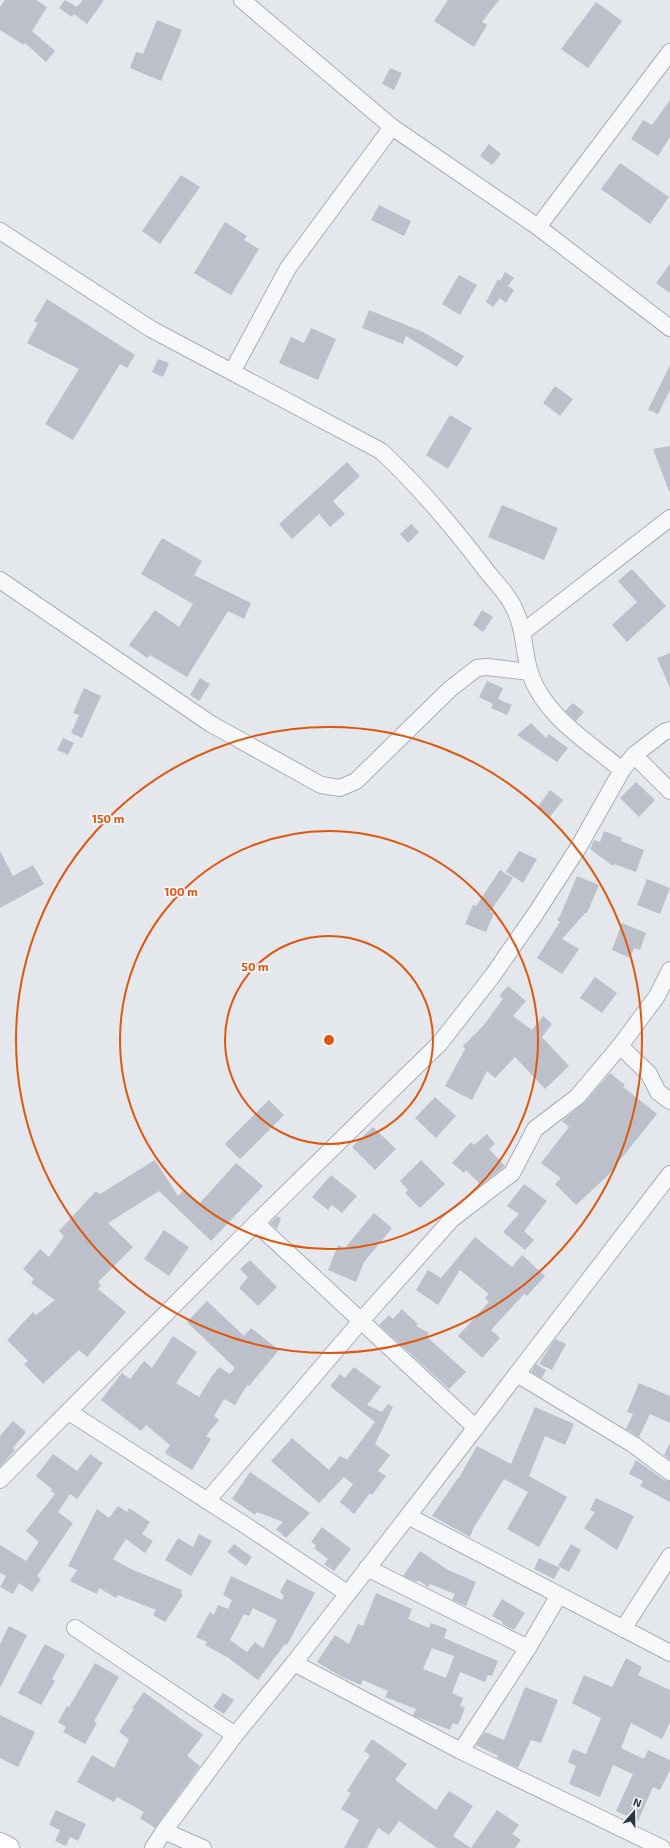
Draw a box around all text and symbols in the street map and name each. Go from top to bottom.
text: 150 m [92,811,124,825]
text: 100 m [164,884,198,898]
text: 50 m [241,959,269,973]
centre of rings [322,1033,336,1047]
north arrow [614,1792,654,1832]
text: N [632,1795,644,1810]

